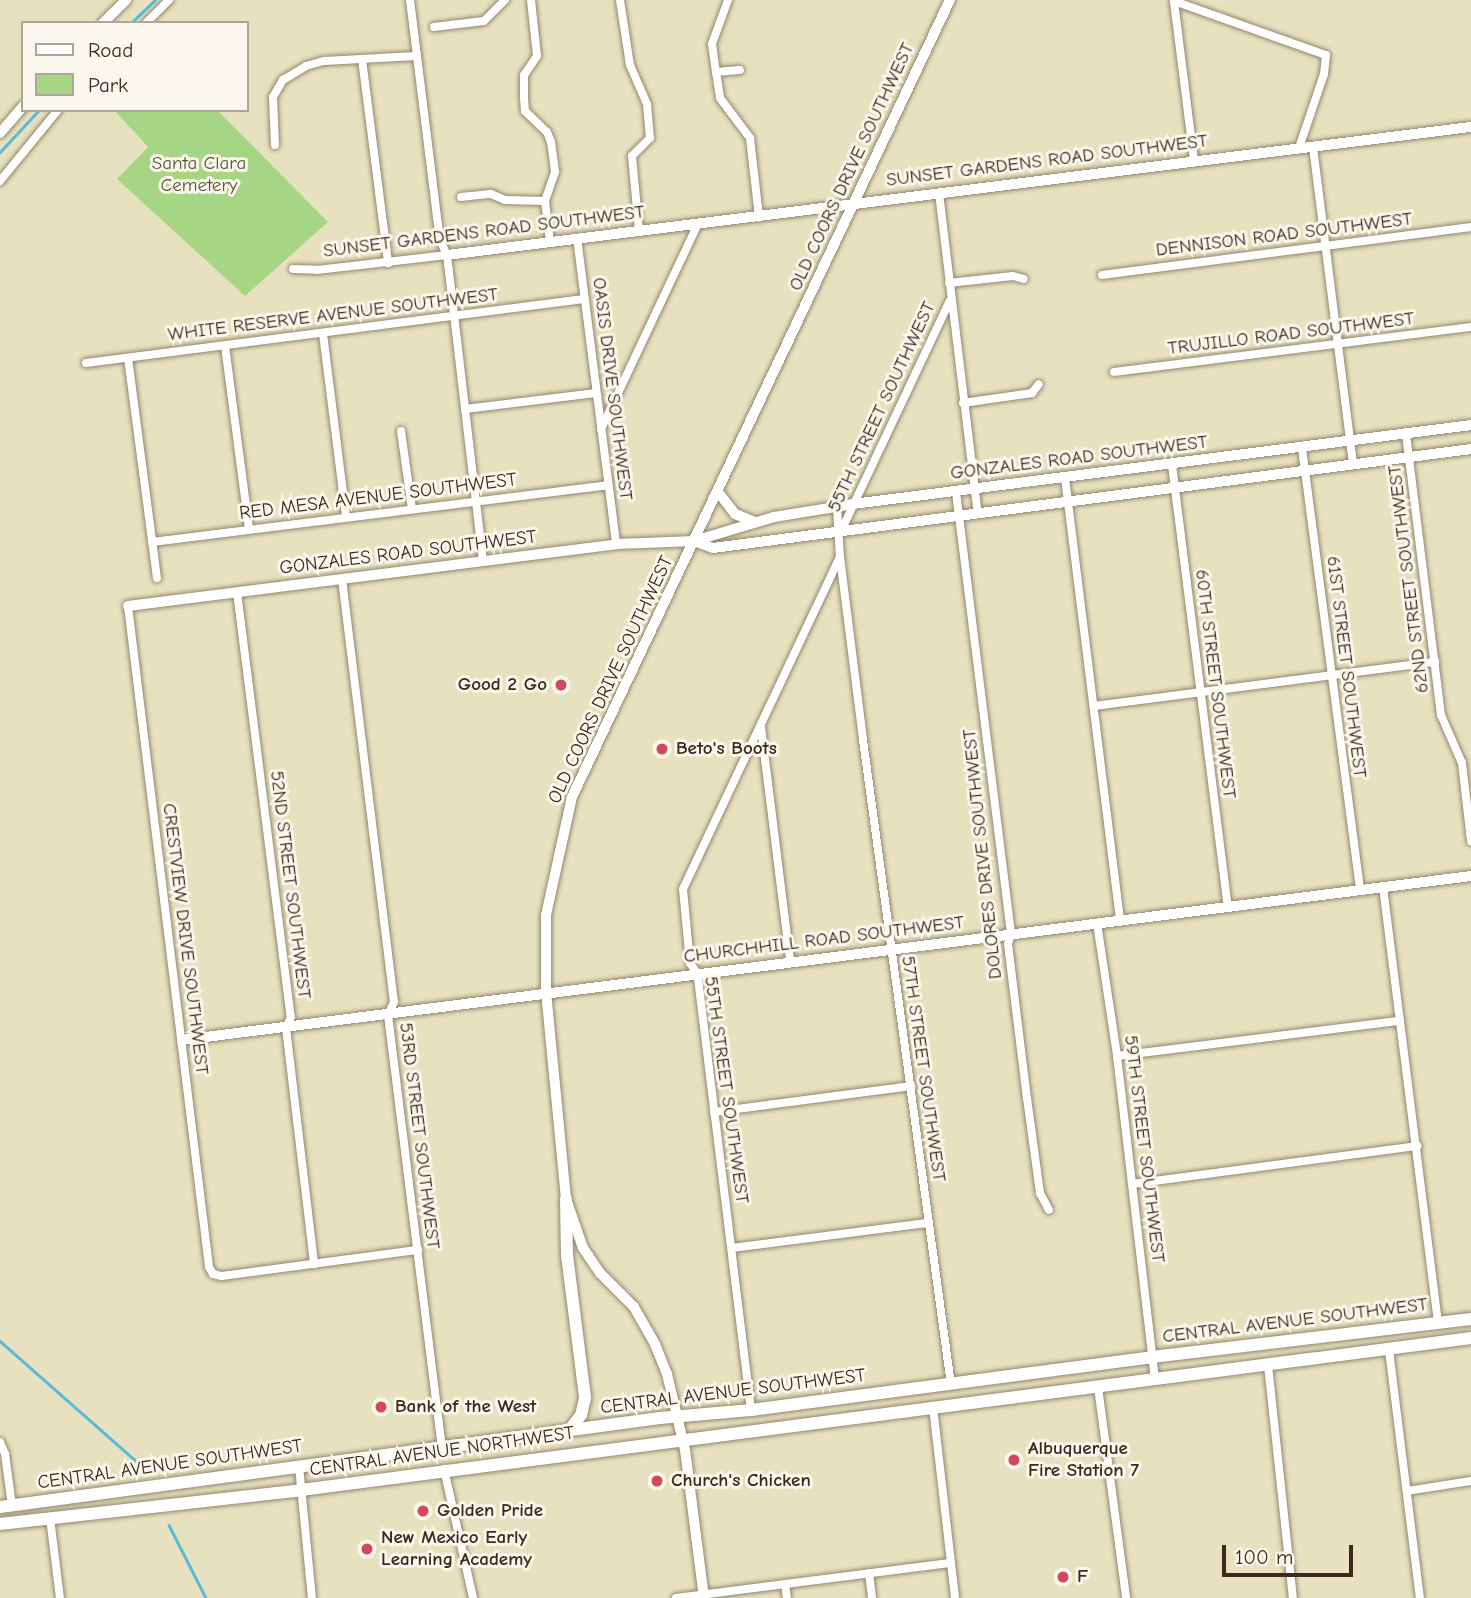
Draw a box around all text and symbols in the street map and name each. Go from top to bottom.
legend [21,21,248,112]
text: Road [88,38,133,62]
street label: OLD COORS DRIVE SOUTHWEST [784,39,920,295]
text: Park [88,73,128,97]
street label: SUNSET GARDENS ROAD SOUTHWEST [885,130,1209,192]
park label: Santa Clara Cemetery [152,153,246,197]
street label: SUNSET GARDENS ROAD SOUTHWEST [322,201,646,263]
street label: DENNISON ROAD SOUTHWEST [1155,208,1413,262]
street label: OASIS DRIVE SOUTHWEST [587,276,637,502]
street label: WHITE RESERVE AVENUE SOUTHWEST [167,283,499,347]
street label: 55TH STREET SOUTHWEST [823,298,941,516]
street label: TRUJILLO ROAD SOUTHWEST [1166,308,1416,360]
street label: GONZALES ROAD SOUTHWEST [949,431,1209,485]
street label: 62ND STREET SOUTHWEST [1384,464,1434,694]
street label: RED MESA AVENUE SOUTHWEST [238,469,518,525]
street label: GONZALES ROAD SOUTHWEST [278,526,538,580]
street label: OLD COORS DRIVE SOUTHWEST [543,552,679,808]
street label: 61ST STREET SOUTHWEST [1321,555,1371,779]
street label: 60TH STREET SOUTHWEST [1190,568,1240,800]
place label: Good 2 Go [458,674,547,696]
marker: Good 2 Go [553,677,569,693]
street label: DOLORES DRIVE SOUTHWEST [959,728,1007,980]
place label: Beto's Boots [676,738,777,760]
marker: Beto's Boots [654,741,670,757]
street label: 52ND STREET SOUTHWEST [265,770,315,1000]
street label: CRESTVIEW DRIVE SOUTHWEST [157,802,213,1076]
street label: CHURCHHILL ROAD SOUTHWEST [682,911,966,969]
street label: 57TH STREET SOUTHWEST [896,955,950,1183]
street label: 55TH STREET SOUTHWEST [699,975,753,1205]
street label: 53RD STREET SOUTHWEST [394,1021,444,1251]
street label: 59TH STREET SOUTHWEST [1119,1034,1169,1264]
street label: CENTRAL AVENUE SOUTHWEST [1161,1293,1429,1349]
street label: CENTRAL AVENUE SOUTHWEST [599,1364,867,1420]
place label: Bank of the West [395,1396,536,1418]
marker: Bank of the West [373,1399,389,1415]
street label: CENTRAL AVENUE NORTHWEST [308,1422,576,1482]
street label: CENTRAL AVENUE SOUTHWEST [36,1435,304,1495]
place label: Albuquerque Fire Station 7 [1028,1438,1139,1482]
marker: Albuquerque Fire Station 7 [1006,1452,1022,1468]
place label: Church's Chicken [671,1470,811,1492]
marker: Church's Chicken [649,1473,665,1489]
place label: Golden Pride [437,1500,543,1522]
marker: Golden Pride [415,1503,431,1519]
place label: New Mexico Early Learning Academy [381,1527,532,1571]
scale bar [1226,1532,1357,1576]
marker: New Mexico Early Learning Academy [359,1541,375,1557]
text: 100 m [1235,1545,1293,1569]
place label: F [1077,1566,1088,1588]
marker: F [1055,1569,1071,1585]

